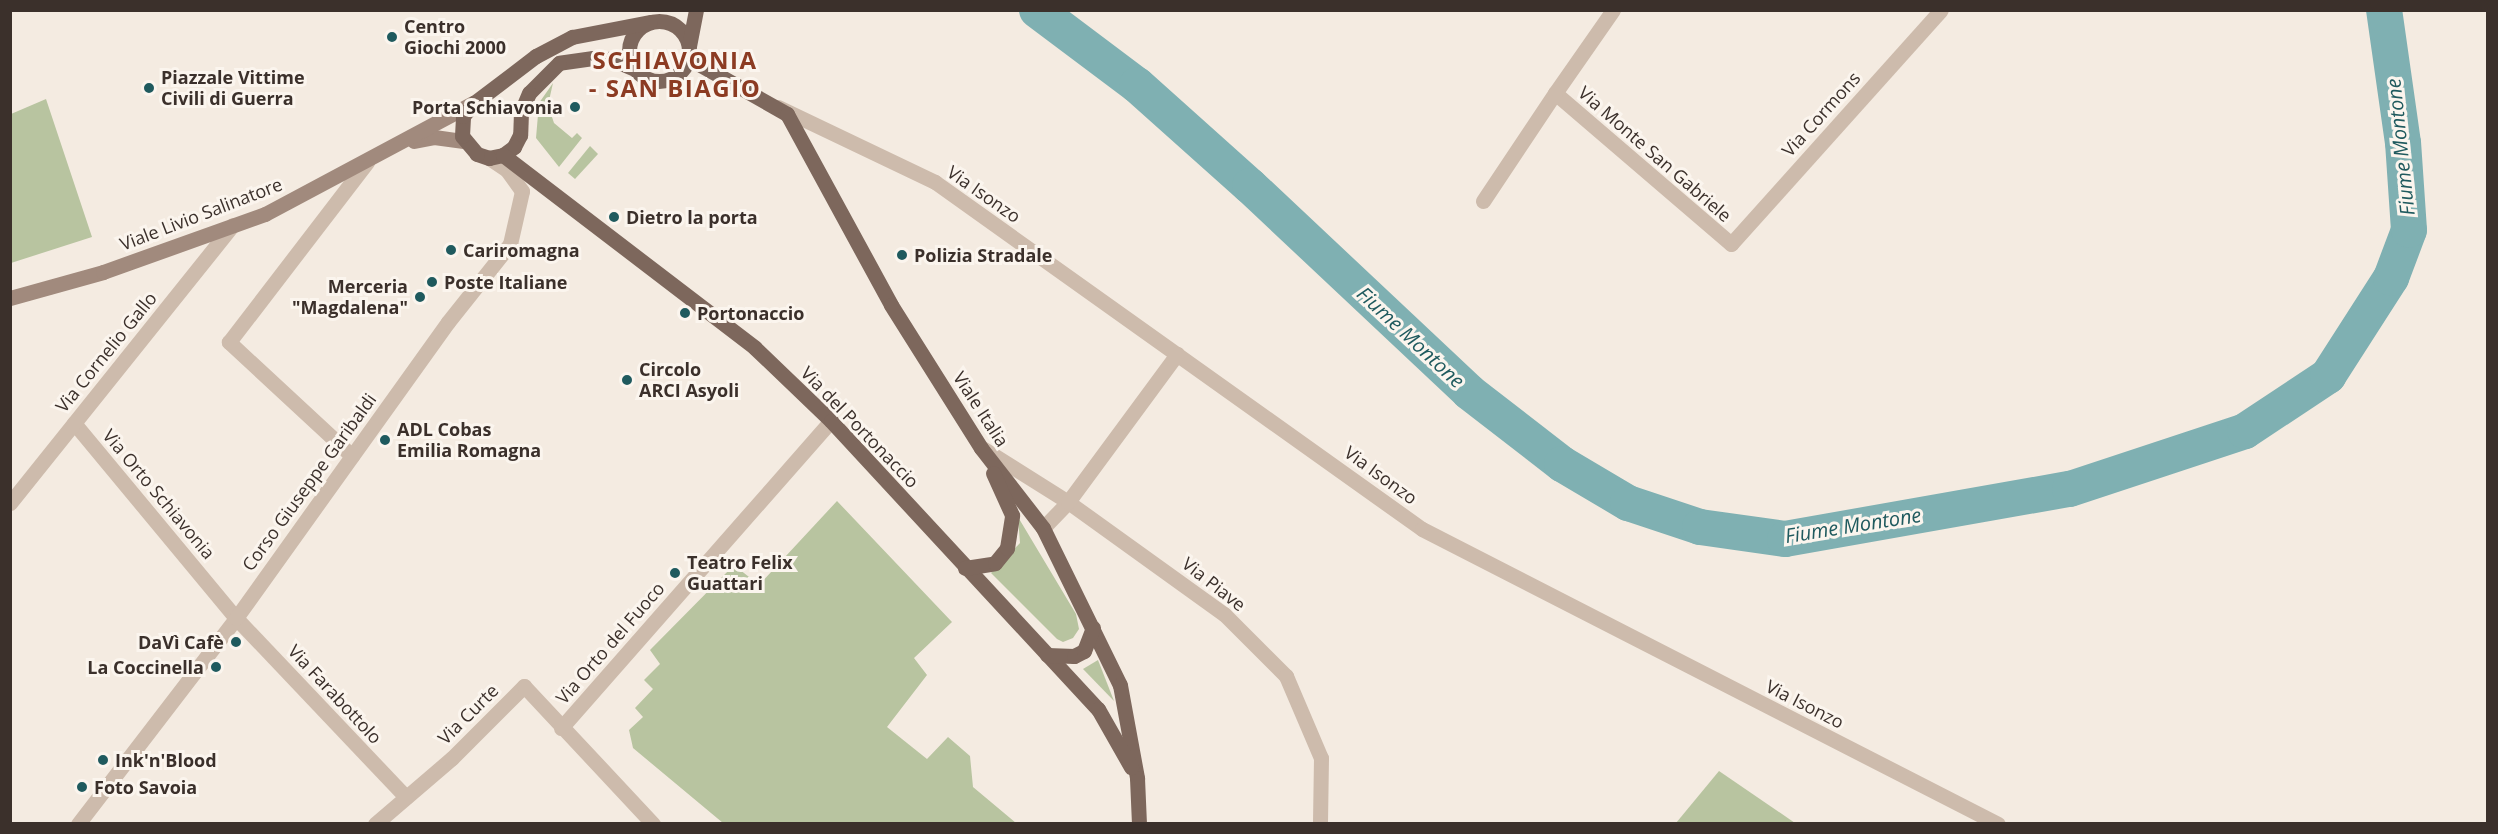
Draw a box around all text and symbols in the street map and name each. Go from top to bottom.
place label: Centro Giochi 2000 [404,16,506,58]
marker: Centro Giochi 2000 [385,30,399,44]
district label: SCHIAVONIA - SAN BIAGIO [589,46,761,102]
place label: Piazzale Vittime Civili di Guerra [161,67,305,110]
street label: Via Cormons [1777,67,1865,161]
water label: Fiume Montone [2381,77,2419,217]
marker: Piazzale Vittime Civili di Guerra [142,81,156,95]
street label: Via Monte San Gabriele [1574,82,1736,226]
place label: Porta Schiavonia [412,96,563,118]
marker: Porta Schiavonia [568,100,582,114]
street label: Via Isonzo [943,161,1025,227]
street label: Viale Livio Salinatore [117,173,285,255]
place label: Dietro la porta [626,206,758,228]
marker: Dietro la porta [607,210,621,224]
place label: Cariromagna [463,239,580,261]
marker: Cariromagna [444,243,458,257]
place label: Polizia Stradale [914,244,1052,266]
marker: Polizia Stradale [895,248,909,262]
place label: Poste Italiane [444,271,567,293]
marker: Poste Italiane [425,275,439,289]
place label: Merceria "Magdalena" [292,276,408,318]
water label: Fiume Montone [1353,281,1469,393]
street label: Via Cornelio Gallo [51,288,161,416]
marker: Merceria "Magdalena" [413,290,427,304]
place label: Portonaccio [697,302,804,324]
marker: Portonaccio [678,306,692,320]
place label: Circolo ARCI Asyoli [639,359,739,401]
street label: Via del Portonaccio [797,362,923,492]
street label: Viale Italia [949,367,1013,451]
marker: Circolo ARCI Asyoli [620,373,634,387]
street label: Corso Giuseppe Garibaldi [237,389,381,575]
place label: ADL Cobas Emilia Romagna [397,419,541,462]
street label: Via Orto Schiavonia [98,425,220,563]
marker: ADL Cobas Emilia Romagna [378,433,392,447]
street label: Via Isonzo [1340,441,1422,509]
water label: Fiume Montone [1783,502,1923,548]
place label: Teatro Felix Guattari [687,552,793,594]
street label: Via Piave [1178,553,1250,615]
marker: Teatro Felix Guattari [668,566,682,580]
street label: Via Orto del Fuoco [551,578,669,708]
place label: DaVì Cafè [138,631,224,653]
marker: DaVì Cafè [229,635,243,649]
street label: Via Farabottolo [284,640,386,748]
place label: La Coccinella [87,656,204,678]
marker: La Coccinella [209,660,223,674]
street label: Via Isonzo [1762,675,1848,733]
street label: Via Curte [433,679,503,749]
place label: Ink'n'Blood [115,749,217,771]
marker: Ink'n'Blood [96,753,110,767]
place label: Foto Savoia [94,776,197,798]
marker: Foto Savoia [75,780,89,794]

